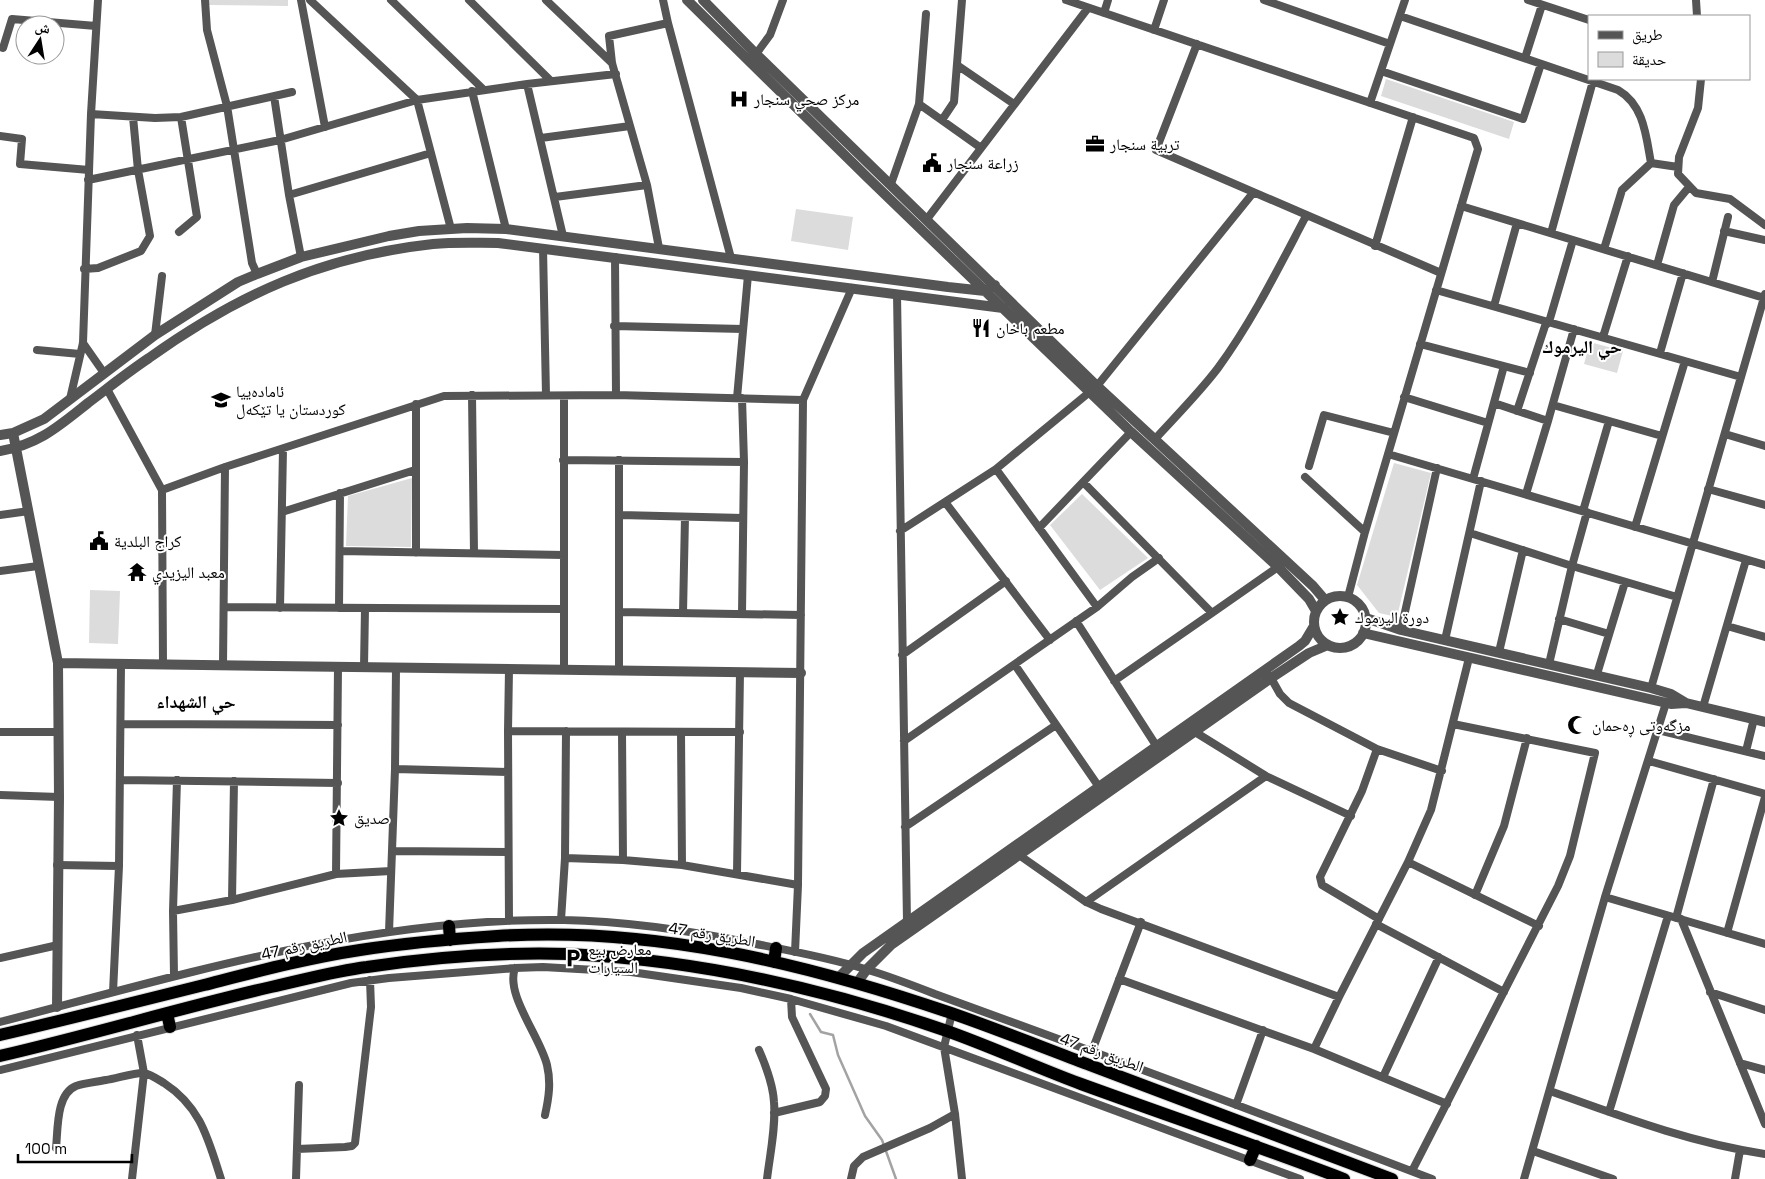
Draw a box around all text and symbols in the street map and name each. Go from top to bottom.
north arrow [15,15,65,65]
legend [1588,15,1750,80]
text: ش [34,17,52,38]
text: طريق [1632,25,1663,45]
text: حديقة [1632,50,1667,69]
hospital icon: مركز صحي سنجار [728,88,750,110]
place label: مركز صحي سنجار [753,89,859,112]
office icon: تربية سنجار [1084,133,1106,155]
place label: تربية سنجار [1109,134,1180,155]
public building icon: زراعة سنجار [921,152,943,174]
place label: زراعة سنجار [946,153,1019,174]
restaurant icon: مطعم باخان [970,317,992,339]
place label: مطعم باخان [996,318,1065,339]
district label: حي اليرموك [1542,335,1622,361]
place label: ئامادەییا کوردستان یا تێکەل [236,381,346,420]
school or university icon: ئامادەییا کوردستان یا تێکەل [210,389,232,411]
public building icon: كراج البلدية [88,530,110,552]
place label: كراج البلدية [114,531,182,552]
temple icon: معبد اليزيدي [126,561,148,583]
place label: معبد اليزيدي [152,562,225,585]
place icon: دورة اليرموك [1329,606,1351,628]
place label: دورة اليرموك [1355,607,1429,628]
district label: حي الشهداء [156,690,236,716]
mosque icon: مزگه‌وتی ڕه‌حمان [1566,714,1588,736]
place label: مزگه‌وتی ڕه‌حمان [1592,715,1691,738]
place icon: صديق [328,807,350,829]
place label: صديق [354,808,390,829]
street label: الطريق رقم 47 [667,917,757,952]
street label: الطريق رقم 47 [259,926,349,965]
place label: معارض بيع السيارات [588,939,652,978]
parking icon: معارض بيع السيارات [562,947,584,969]
street label: الطريق رقم 47 [1057,1028,1147,1077]
scale bar [18,1132,131,1164]
text: 100 m [25,1139,67,1158]

